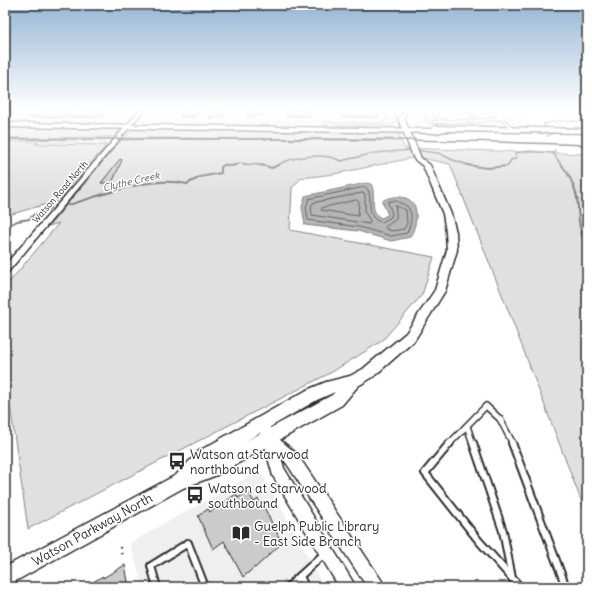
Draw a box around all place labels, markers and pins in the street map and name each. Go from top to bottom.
place label: Watson at Starwood northbound [190,446,309,478]
bus stop icon: Watson at Starwood northbound [167,451,187,471]
place label: Watson at Starwood southbound [208,480,327,512]
bus stop icon: Watson at Starwood southbound [185,485,205,505]
place label: Guelph Public Library - East Side Branch [254,518,379,550]
library icon: Guelph Public Library - East Side Branch [231,523,251,543]

